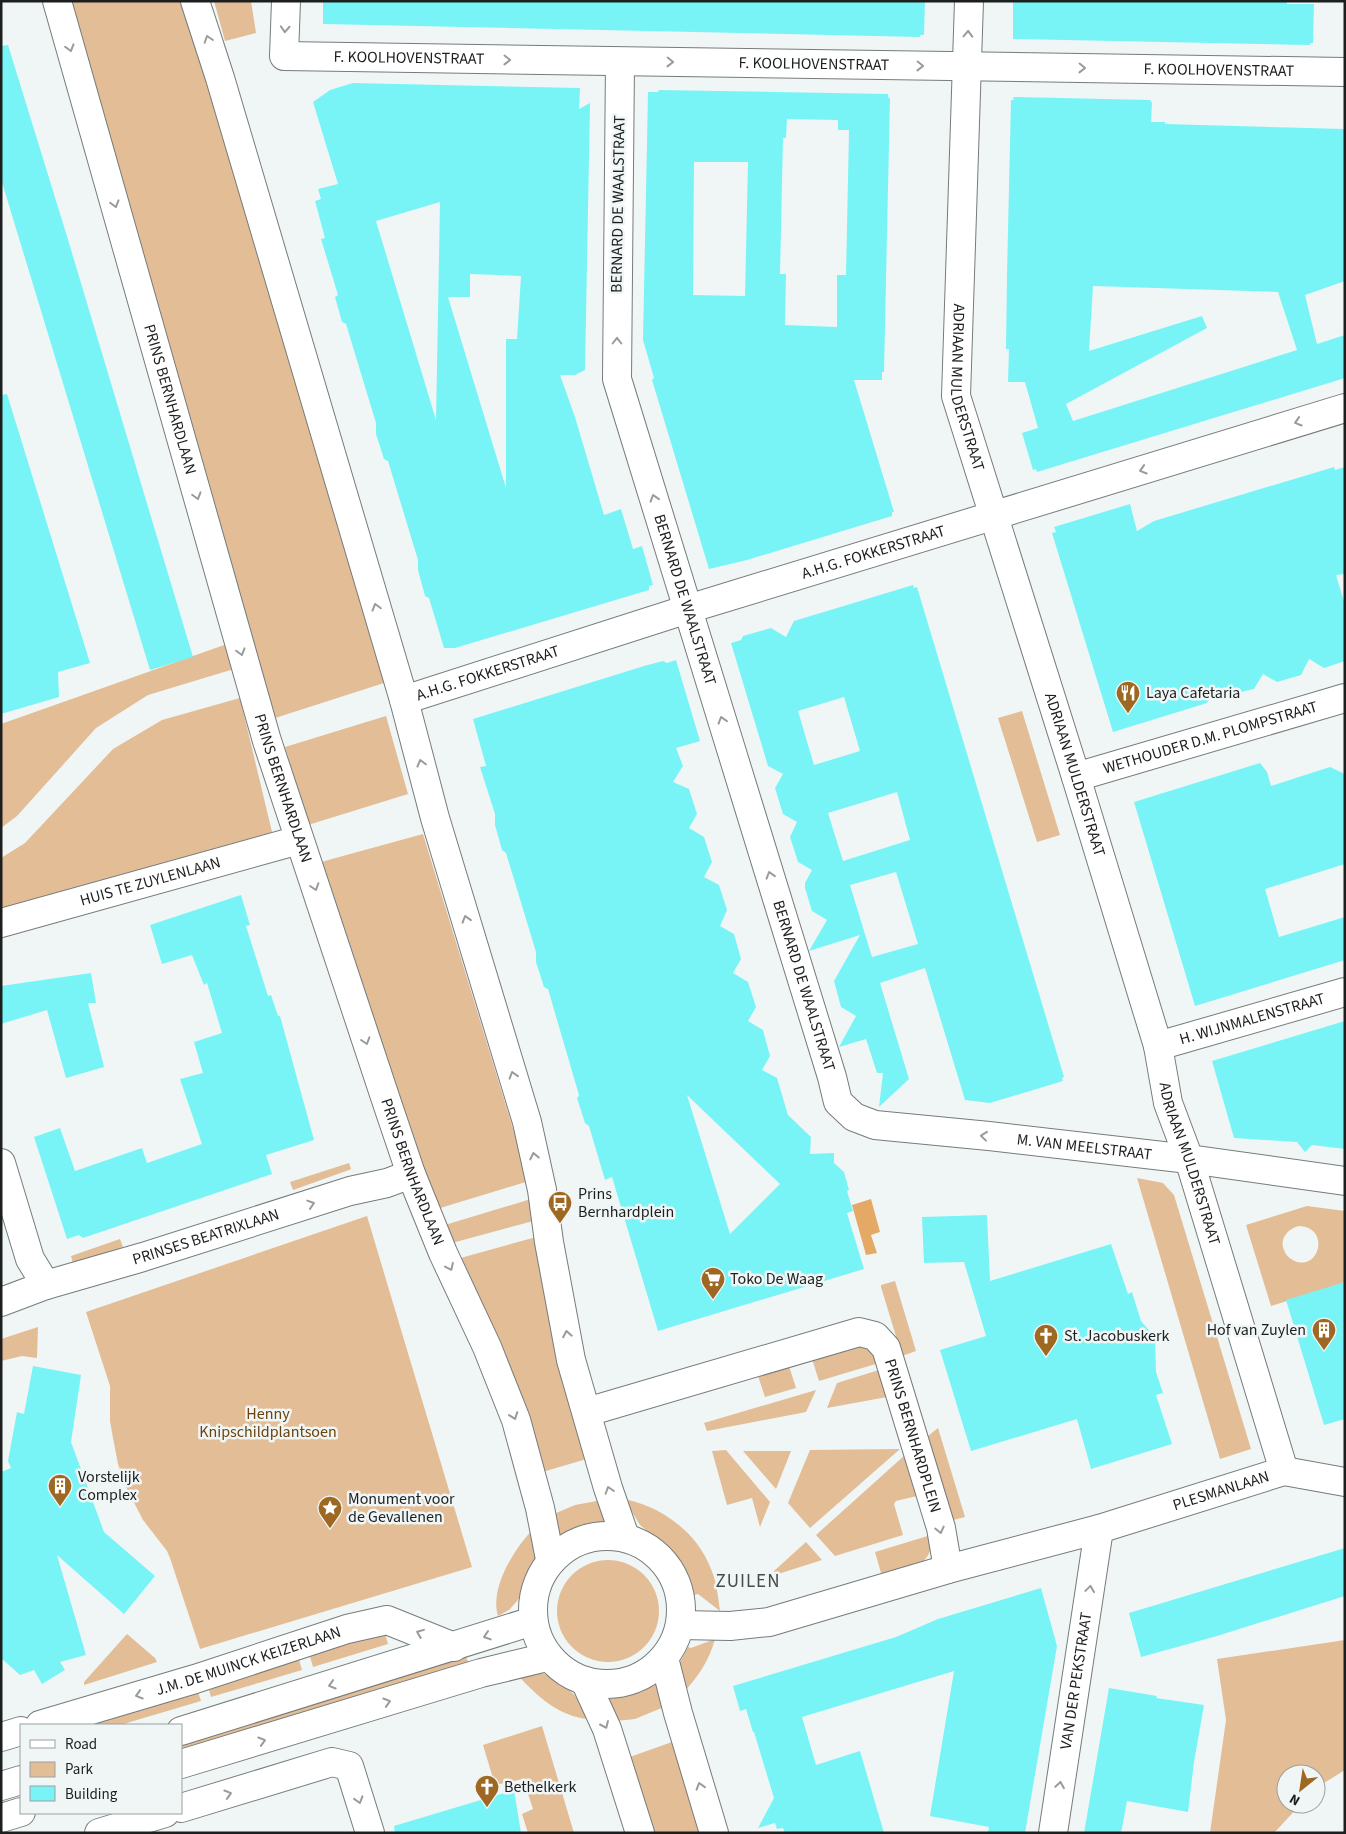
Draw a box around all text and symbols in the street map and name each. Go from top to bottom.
one-way arrow [279,25,290,33]
one-way arrow [962,29,973,37]
one-way arrow [203,36,213,44]
one-way arrow [65,43,75,52]
street label: F. KOOLHOVENSTRAAT [333,46,485,70]
street label: F. KOOLHOVENSTRAAT [738,52,890,76]
one-way arrow [504,55,511,65]
one-way arrow [666,57,674,68]
street label: F. KOOLHOVENSTRAAT [1143,58,1295,82]
one-way arrow [916,61,924,71]
one-way arrow [1078,63,1086,73]
street label: BERNARD DE WAALSTRAAT [605,115,631,293]
one-way arrow [109,200,119,208]
street label: ADRIAAN MULDERSTRAAT [945,303,990,474]
street label: PRINS BERNHARDLAAN [138,322,202,477]
one-way arrow [611,337,622,345]
one-way arrow [1294,417,1303,427]
one-way arrow [1139,464,1147,474]
one-way arrow [191,491,201,499]
one-way arrow [649,494,659,502]
street label: BERNARD DE WAALSTRAAT [648,512,722,688]
street label: A.H.G. FOKKERSTRAAT [799,520,948,585]
one-way arrow [372,603,382,612]
street label: A.H.G. FOKKERSTRAAT [413,640,563,706]
one-way arrow [235,647,245,656]
restaurant icon: Laya Cafetaria [1115,680,1141,714]
place label: Laya Cafetaria [1146,682,1240,704]
street label: ADRIAAN MULDERSTRAAT [1039,690,1111,860]
street label: WETHOUDER D.M. PLOMPSTRAAT [1100,696,1321,779]
street label: PRINS BERNHARDLAAN [249,711,318,865]
one-way arrow [718,716,728,725]
one-way arrow [416,760,426,768]
street label: HUIS TE ZUYLENLAAN [77,851,223,911]
one-way arrow [766,872,776,880]
one-way arrow [309,882,319,891]
street label: BERNARD DE WAALSTRAAT [767,898,841,1074]
one-way arrow [461,916,471,924]
street label: H. WIJNMALENSTRAAT [1177,987,1328,1050]
one-way arrow [360,1037,370,1045]
one-way arrow [508,1071,518,1080]
street label: ADRIAAN MULDERSTRAAT [1154,1080,1226,1248]
street label: PRINS BERNHARDLAAN [375,1095,450,1249]
street label: M. VAN MEELSTRAAT [1016,1128,1154,1166]
one-way arrow [980,1130,988,1141]
one-way arrow [529,1151,540,1160]
place label: Prins Bernhardplein [578,1183,674,1223]
bus stop icon: Prins Bernhardplein [547,1190,573,1224]
one-way arrow [306,1199,314,1209]
street label: PRINSES BEATRIXLAAN [130,1203,282,1270]
one-way arrow [444,1262,454,1271]
supermarket icon: Toko De Waag [700,1266,726,1300]
place label: Toko De Waag [730,1268,823,1290]
building icon: Hof van Zuylen [1311,1317,1337,1351]
place label: Hof van Zuylen [1207,1319,1306,1341]
church icon: St. Jacobuskerk [1033,1323,1059,1357]
place label: St. Jacobuskerk [1064,1325,1170,1347]
one-way arrow [562,1329,572,1338]
street label: PRINS BERNHARDPLEIN [879,1356,947,1515]
park label: Henny Knipschildplantsoen [199,1403,337,1443]
one-way arrow [508,1411,518,1420]
street label: PLESMANLAAN [1170,1465,1272,1516]
place label: Vorstelijk Complex [78,1466,140,1506]
building icon: Vorstelijk Complex [47,1473,73,1507]
one-way arrow [605,1487,615,1495]
place label: Monument voor de Gevallenen [348,1488,455,1528]
place icon: Monument voor de Gevallenen [317,1495,343,1529]
one-way arrow [935,1526,945,1534]
district label: ZUILEN [716,1568,780,1595]
one-way arrow [1084,1585,1094,1594]
street label: VAN DER PEKSTRAAT [1055,1610,1097,1751]
street label: J.M. DE MUINCK KEIZERLAAN [153,1621,344,1701]
one-way arrow [417,1629,425,1639]
one-way arrow [483,1631,492,1641]
one-way arrow [328,1679,337,1689]
one-way arrow [136,1690,144,1700]
one-way arrow [382,1698,390,1708]
one-way arrow [599,1720,610,1729]
legend [20,1724,182,1814]
text: Road [65,1734,97,1755]
one-way arrow [257,1736,265,1746]
text: Park [65,1759,94,1780]
north arrow [1276,1764,1326,1814]
church icon: Bethelkerk [474,1774,500,1808]
place label: Bethelkerk [504,1776,576,1798]
one-way arrow [1055,1780,1065,1789]
one-way arrow [696,1782,706,1791]
text: Building [65,1784,118,1805]
text: N [1286,1788,1304,1810]
one-way arrow [223,1789,232,1799]
one-way arrow [354,1795,364,1803]

